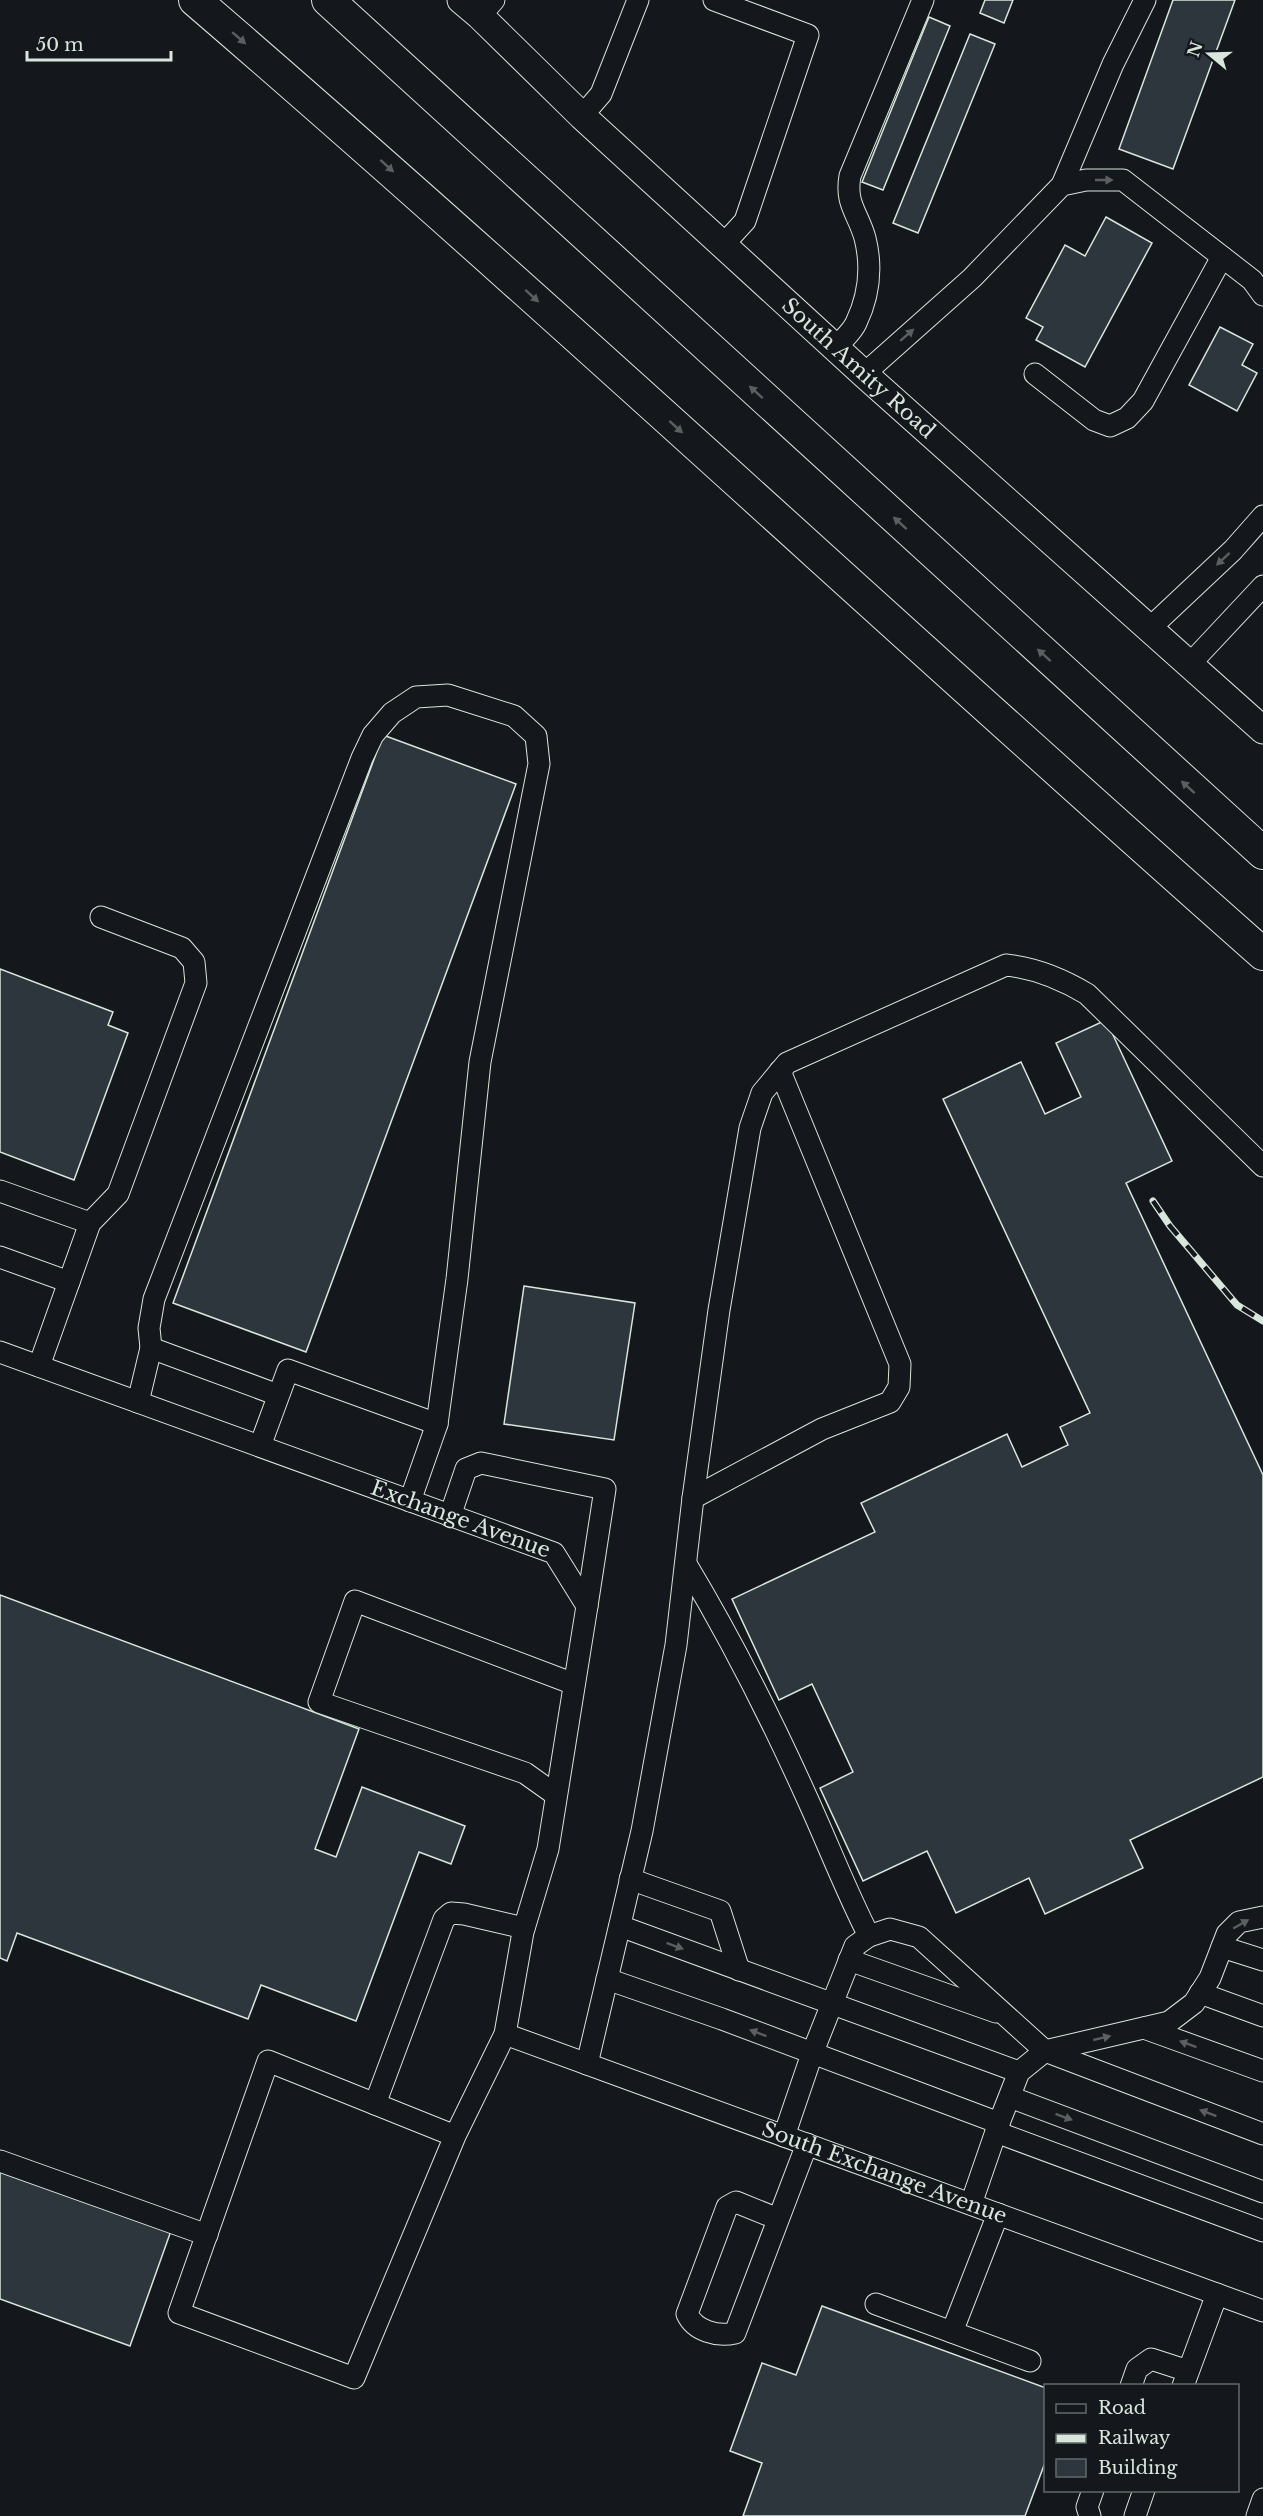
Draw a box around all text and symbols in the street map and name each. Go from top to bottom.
scale bar [27,24,171,62]
north arrow [1179,24,1239,84]
one-way arrow [231,31,246,44]
text: 50 m [36,34,84,56]
text: N [1183,39,1207,59]
one-way arrow [379,159,394,172]
one-way arrow [1094,175,1113,185]
one-way arrow [524,289,539,303]
street label: South Amity Road [777,292,940,444]
one-way arrow [900,328,915,342]
one-way arrow [749,385,764,399]
one-way arrow [669,420,684,434]
one-way arrow [893,517,908,530]
one-way arrow [1216,552,1231,566]
one-way arrow [1037,649,1052,662]
one-way arrow [1181,781,1196,794]
street label: Exchange Avenue [367,1475,554,1564]
one-way arrow [1232,1919,1249,1930]
one-way arrow [666,1942,684,1952]
one-way arrow [748,2027,766,2037]
one-way arrow [1092,2032,1111,2042]
one-way arrow [1179,2039,1197,2049]
one-way arrow [1199,2108,1217,2117]
one-way arrow [1056,2113,1074,2123]
street label: South Exchange Avenue [758,2116,1011,2229]
legend [1044,2384,1239,2492]
text: Road [1098,2397,1146,2419]
text: Railway [1098,2427,1171,2449]
text: Building [1098,2457,1177,2479]

